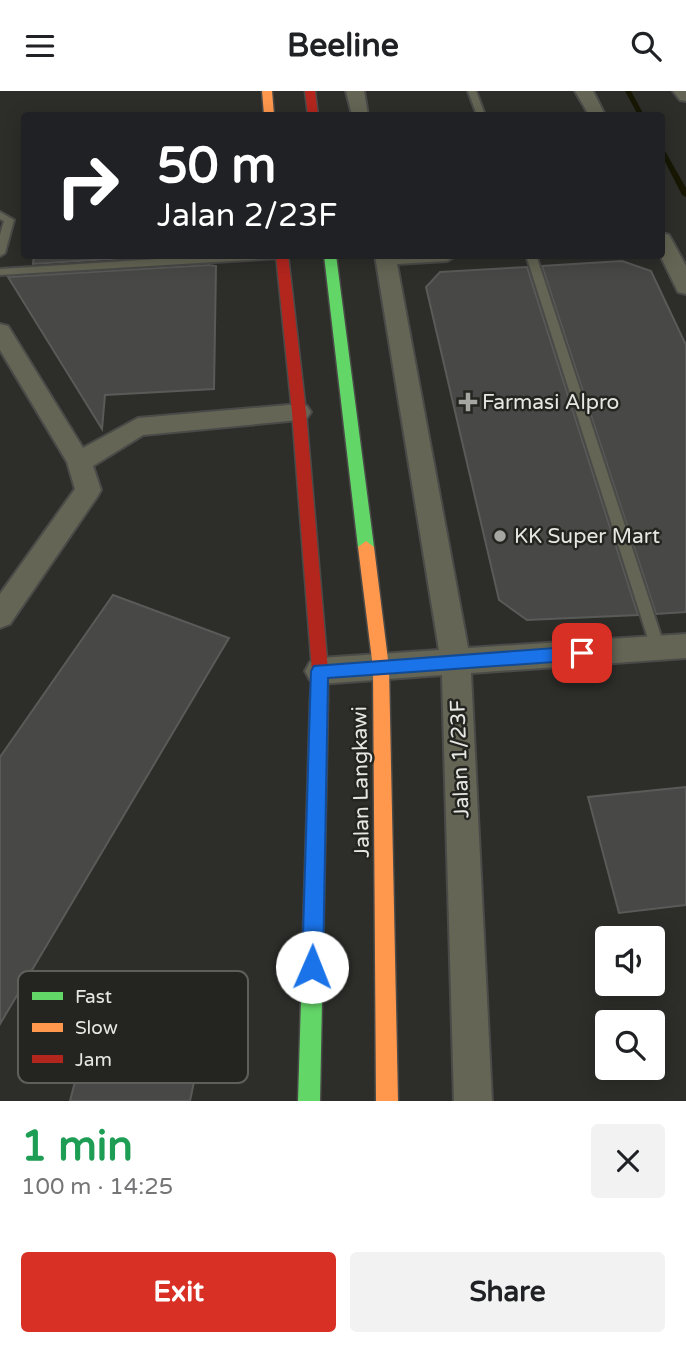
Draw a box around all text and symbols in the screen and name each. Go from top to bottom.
icon: menu [21,27,59,65]
text: Beeline [287,27,399,65]
icon: search [627,27,665,65]
text: 50 m [157,137,276,196]
icon: right [42,140,133,231]
text: Jalan 2/23F [157,197,338,235]
place label: Farmasi Alpro [482,390,619,415]
marker: Farmasi Alpro [460,394,476,410]
place label: KK Super Mart [514,524,660,549]
marker: KK Super Mart [492,528,508,544]
pin [552,623,612,683]
icon: arrive [563,634,601,672]
street label: Jalan 1/23F [445,699,475,819]
street label: Jalan Langkawi [347,706,375,858]
map controls [595,926,665,1080]
button: sound [595,926,665,996]
position arrow [275,930,349,1004]
legend [18,971,248,1083]
text: Fast [75,986,112,1008]
button: search [595,1010,665,1080]
text: Slow [75,1017,118,1039]
text: Jam [75,1049,112,1071]
text: 1 min [21,1121,133,1172]
button: close [591,1124,665,1198]
text: 100 m · 14:25 [21,1173,173,1201]
button: Exit [21,1252,336,1332]
button: Share [350,1252,665,1332]

